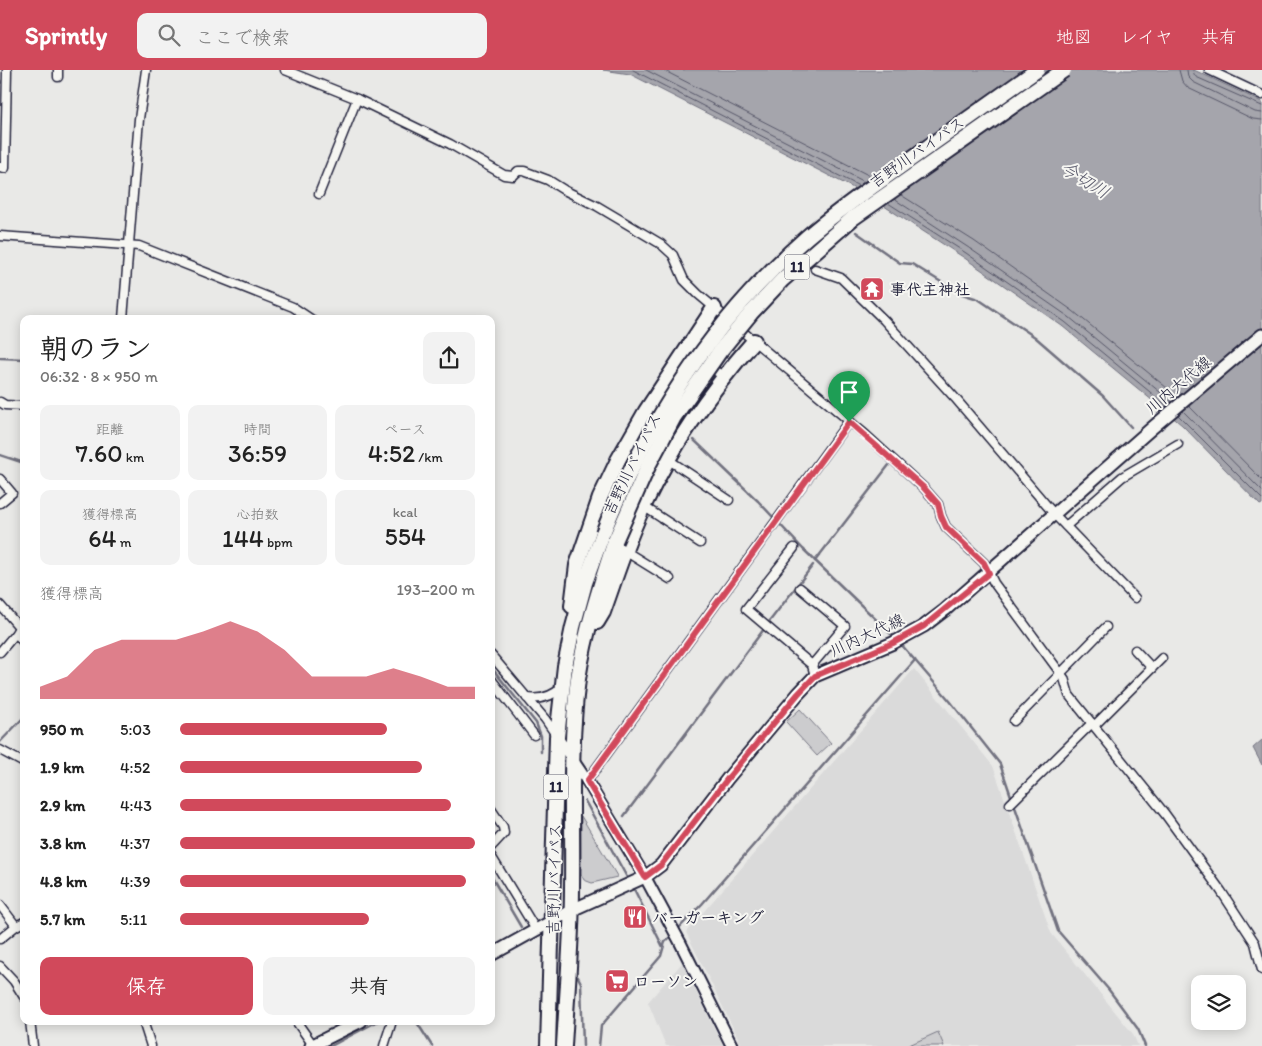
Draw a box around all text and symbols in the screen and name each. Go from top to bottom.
search box [137,13,487,58]
text: Sprintly [25,21,107,50]
icon: search [155,21,183,49]
text: ここで検索 [195,26,290,49]
text: 地図 [1056,26,1092,48]
text: レイヤ [1120,26,1173,48]
text: 共有 [1201,26,1237,48]
street label: 吉野川バイパス [866,112,968,192]
water label: 今切川 [1056,156,1114,204]
road number: 11 [784,254,810,280]
temple icon: 事代主神社 [859,276,885,302]
place label: 事代主神社 [890,280,970,299]
text: 朝のラン [40,331,152,365]
button: share [423,332,475,384]
street label: 川内大代線 [1141,352,1215,418]
text: 06:32 · 8 × 950 m [40,367,158,386]
pin [828,371,870,422]
icon: arrive [835,378,863,406]
street label: 吉野川バイパス [599,410,665,518]
text: 距離 [96,421,124,438]
text: 時間 [243,421,271,438]
text: ペース [385,421,426,438]
text: 7.60 [75,438,123,468]
text: 36:59 [228,438,287,468]
text: 4:52 [368,438,415,468]
text: km [123,449,144,466]
text: /km [415,449,443,466]
text: kcal [393,504,418,521]
text: 獲得標高 [82,506,138,523]
text: 心拍数 [236,506,278,523]
text: 554 [385,521,426,551]
text: 64 [88,523,116,553]
text: 144 [222,523,264,553]
text: m [116,534,131,551]
text: bpm [264,534,293,551]
text: 193–200 m [396,580,475,599]
text: 獲得標高 [40,584,104,603]
street label: 川内大代線 [827,609,907,661]
text: 950 m [40,720,84,739]
text: 5:03 [120,720,151,739]
text: 1.9 km [40,758,84,777]
text: 4:52 [120,758,150,777]
road number: 11 [544,774,568,800]
text: 2.9 km [40,796,85,815]
text: 4:43 [120,796,152,815]
street label: 吉野川バイパス [544,823,564,935]
text: 3.8 km [40,834,86,853]
text: 4:37 [120,834,150,853]
text: 4.8 km [40,872,87,891]
text: 4:39 [120,872,151,891]
restaurant icon: バーガーキング [622,904,648,930]
place label: バーガーキング [652,908,764,927]
text: 5.7 km [40,910,85,929]
text: 5:11 [120,910,147,929]
button: 保存 [40,957,253,1015]
button: 共有 [263,957,475,1015]
supermarket icon: ローソン [604,968,630,994]
place label: ローソン [634,972,698,991]
map controls [1191,975,1246,1030]
button: layers [1191,975,1246,1030]

